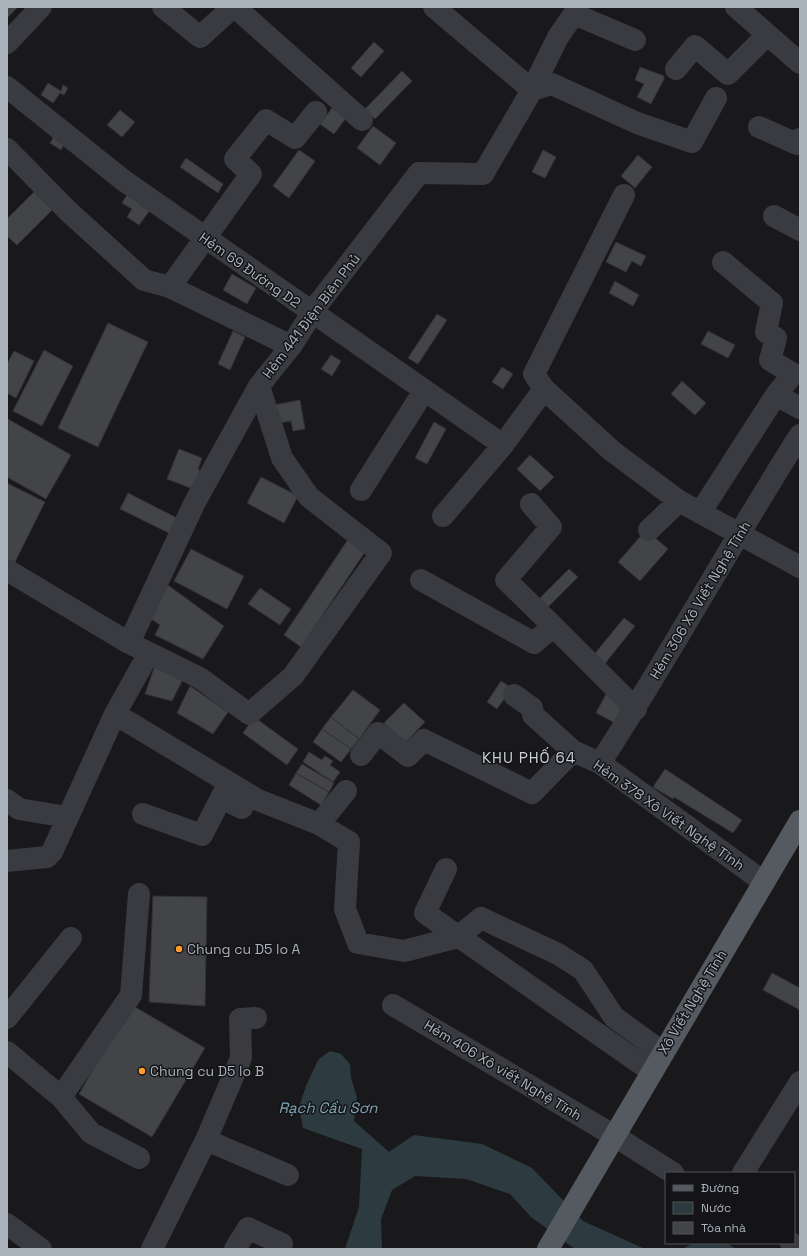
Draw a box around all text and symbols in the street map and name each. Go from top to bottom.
street label: Hẻm 69 Đường D2 [196,228,304,312]
street label: Hẻm 441 Điện Biên Phủ [258,250,364,382]
street label: Hẻm 306 Xô Viết Nghệ Tĩnh [646,518,754,682]
district label: KHU PHỐ 64 [482,747,576,767]
street label: Hẻm 378 Xô Viết Nghệ Tĩnh [590,756,748,874]
place label: Chung cu D5 lo A [187,940,300,958]
marker: Chung cu D5 lo A [174,944,184,954]
street label: Xô Viết Nghệ Tĩnh [654,946,730,1058]
street label: Hẻm 406 Xô viết Nghệ Tĩnh [421,1016,585,1124]
place label: Chung cu D5 lo B [150,1062,264,1080]
marker: Chung cu D5 lo B [137,1066,147,1076]
water label: Rạch Cầu Sơn [279,1098,378,1117]
legend [665,1172,795,1244]
text: Đường [701,1180,739,1196]
text: Nước [701,1200,731,1216]
text: Tòa nhà [701,1220,746,1236]

